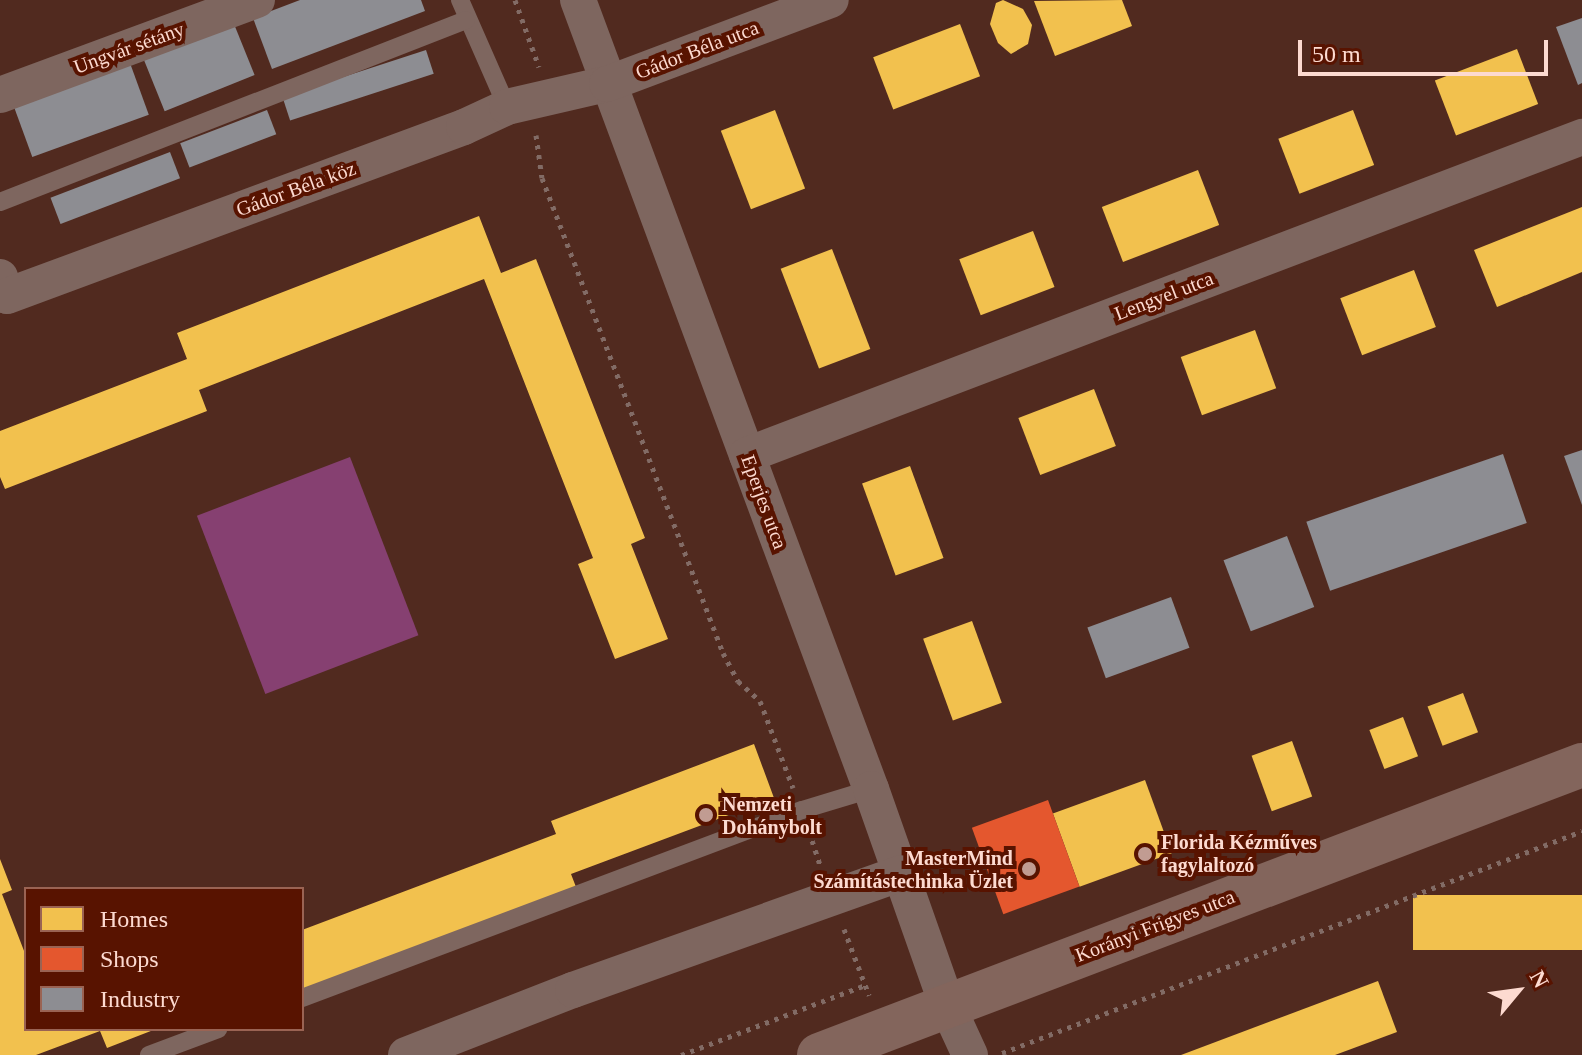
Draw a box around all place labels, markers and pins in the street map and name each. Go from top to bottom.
place label: Nemzeti Dohánybolt [722,792,822,839]
marker: Nemzeti Dohánybolt [697,806,715,824]
place label: Florida Kézműves fagylaltozó [1161,830,1317,877]
marker: Florida Kézműves fagylaltozó [1136,845,1154,863]
place label: MasterMind Számítástechinka Üzlet [814,846,1013,893]
marker: MasterMind Számítástechinka Üzlet [1020,860,1038,878]

